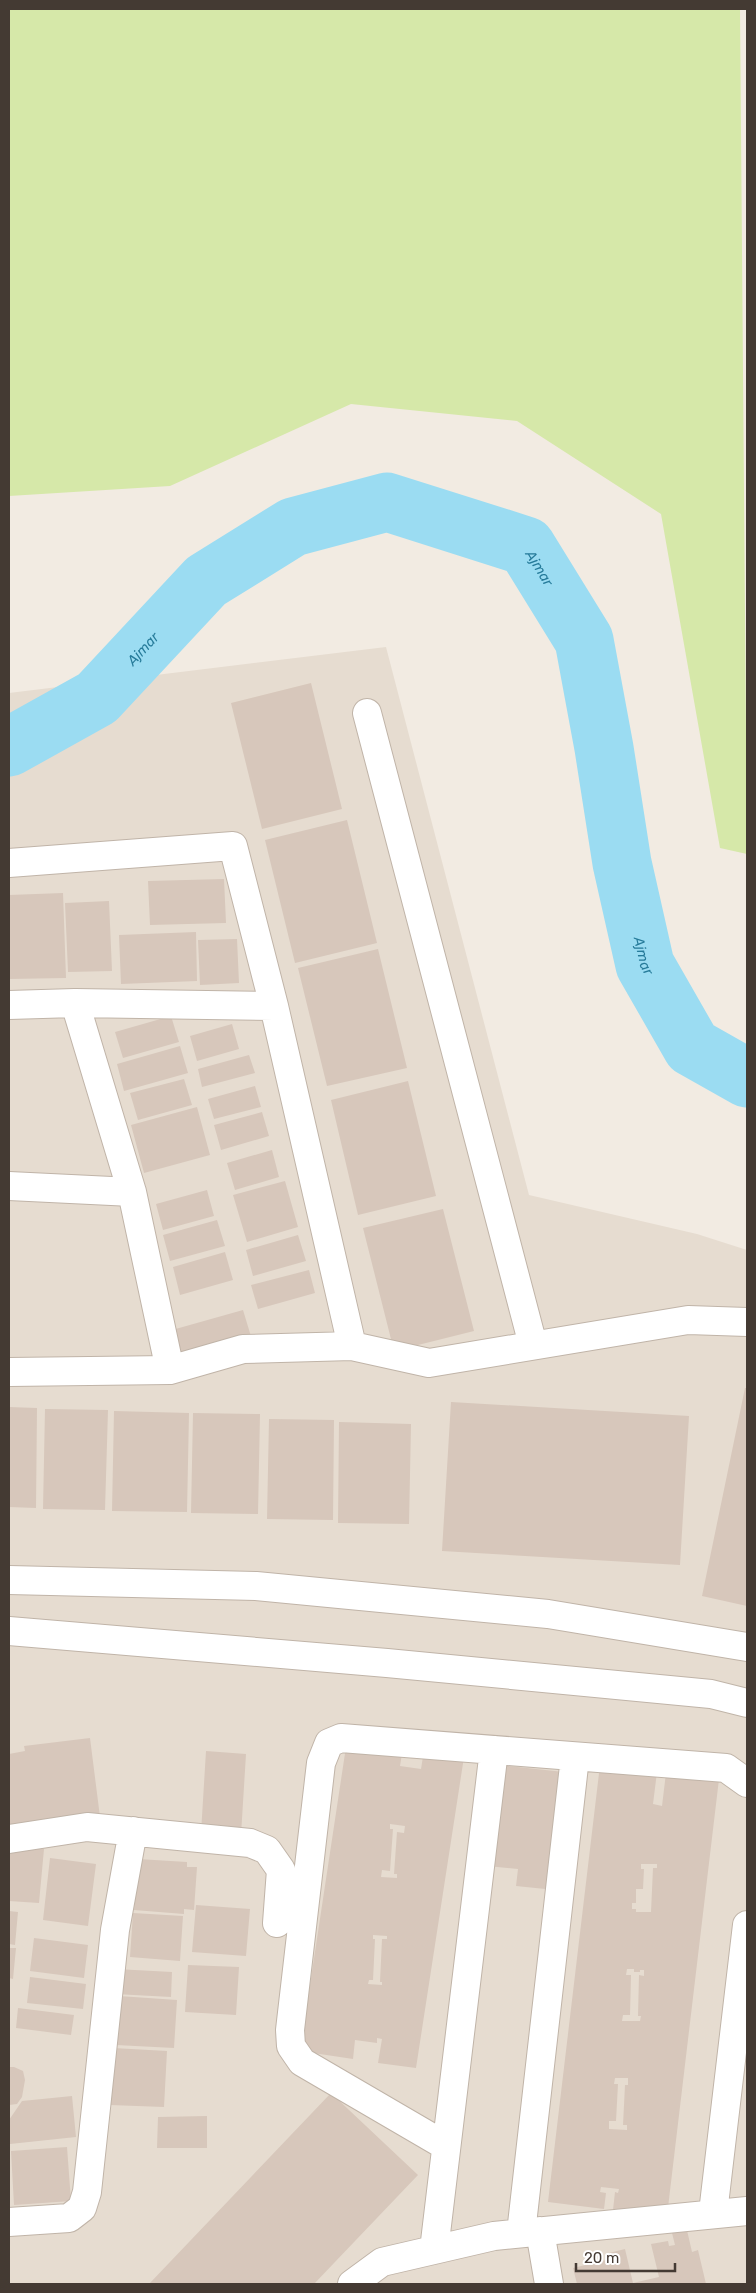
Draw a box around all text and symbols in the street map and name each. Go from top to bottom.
water label: Ajmar [522,546,557,590]
water label: Ajmar [123,628,163,670]
water label: Ajmar [630,934,658,979]
scale bar [576,2240,675,2272]
text: 20 m [584,2249,619,2267]

